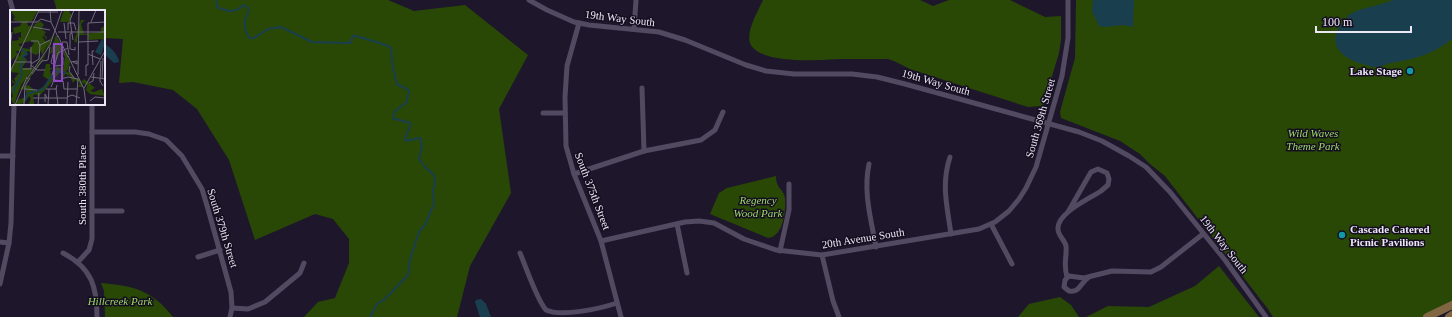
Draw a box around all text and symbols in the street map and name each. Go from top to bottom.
street label: 19th Way South [584,8,656,28]
scale bar [1316,8,1411,34]
inset map [10,10,105,105]
text: 100 m [1322,15,1353,29]
place label: Lake Stage [1350,65,1402,77]
marker: Lake Stage [1405,66,1415,76]
street label: 19th Way South [900,67,972,98]
street label: South 369th Street [1023,77,1057,159]
park label: Wild Waves Theme Park [1286,127,1341,152]
street label: South 380th Place [76,145,88,225]
street label: South 375th Street [573,151,613,231]
street label: South 379th Street [205,187,241,269]
park label: Regency Wood Park [734,194,784,219]
street label: 19th Way South [1198,213,1251,276]
place label: Cascade Catered Picnic Pavilions [1350,223,1430,248]
street label: 20th Avenue South [821,225,906,250]
marker: Cascade Catered Picnic Pavilions [1337,230,1347,240]
park label: Hillcreek Park [87,295,153,307]

